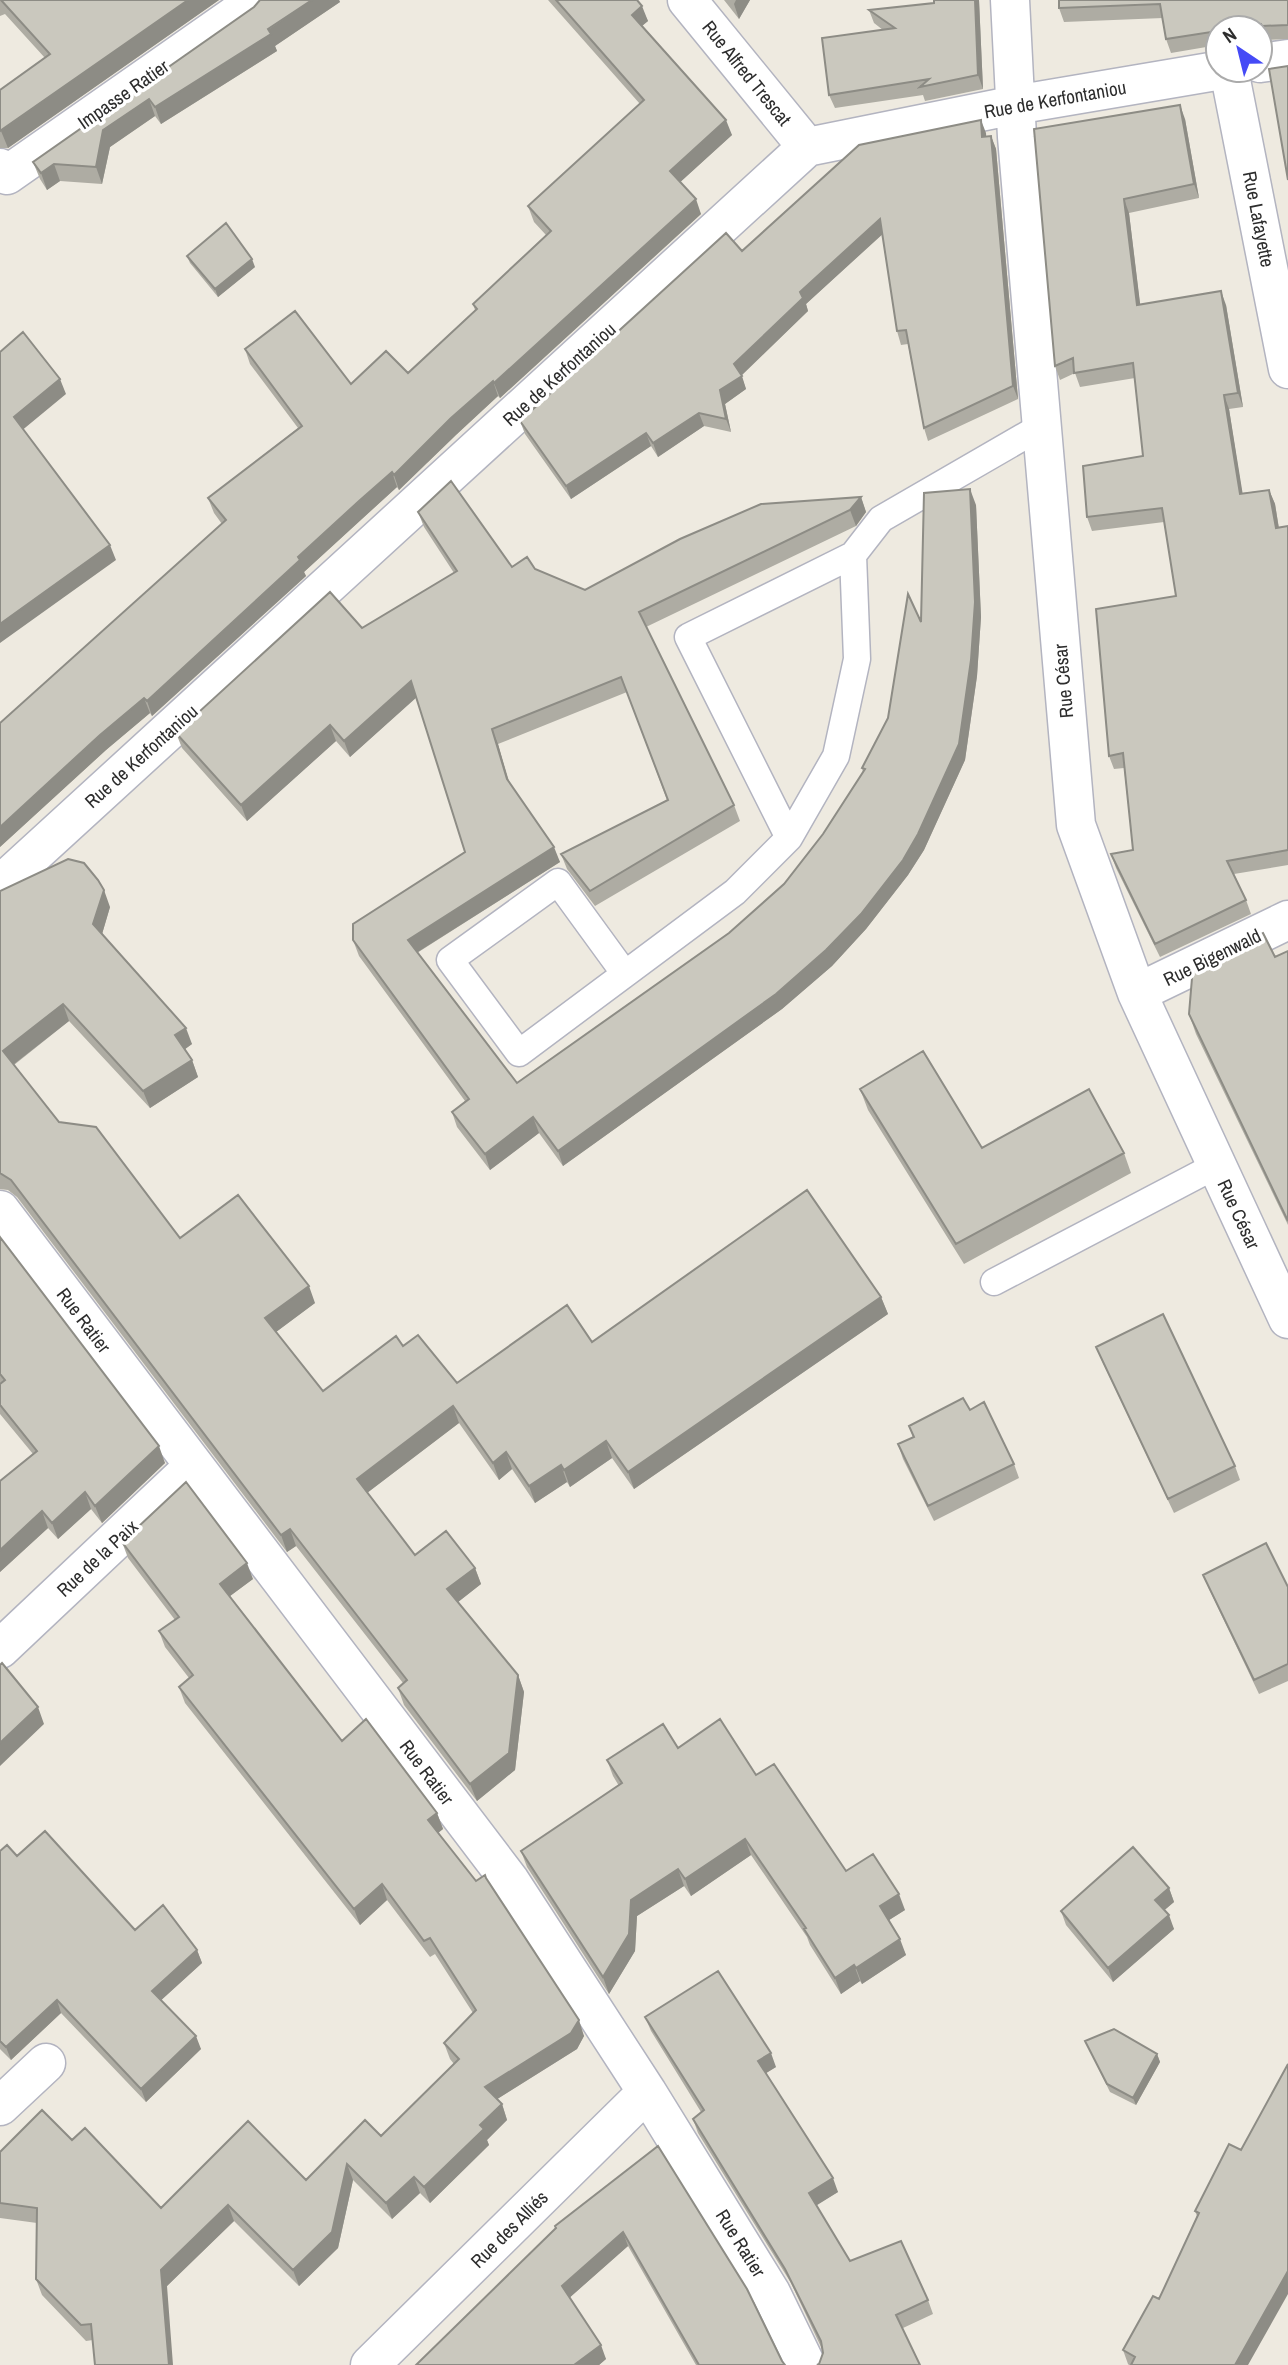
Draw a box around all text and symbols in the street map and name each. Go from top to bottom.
north arrow [1204,14,1274,84]
street label: Rue Alfred Trescat [697,15,798,132]
text: N [1217,21,1241,49]
street label: Impasse Ratier [72,53,174,135]
street label: Rue de Kerfontaniou [982,74,1128,124]
street label: Rue Lafayette [1237,169,1281,269]
street label: Rue de Kerfontaniou [497,316,621,432]
street label: Rue César [1047,642,1079,719]
street label: Rue de Kerfontaniou [79,698,203,814]
street label: Rue Bigenwald [1159,922,1265,992]
street label: Rue César [1211,1175,1267,1254]
street label: Rue Ratier [51,1282,118,1359]
street label: Rue de la Paix [51,1513,143,1602]
street label: Rue Ratier [394,1734,461,1811]
street label: Rue des Alliés [465,2184,554,2273]
street label: Rue Ratier [710,2204,772,2283]

